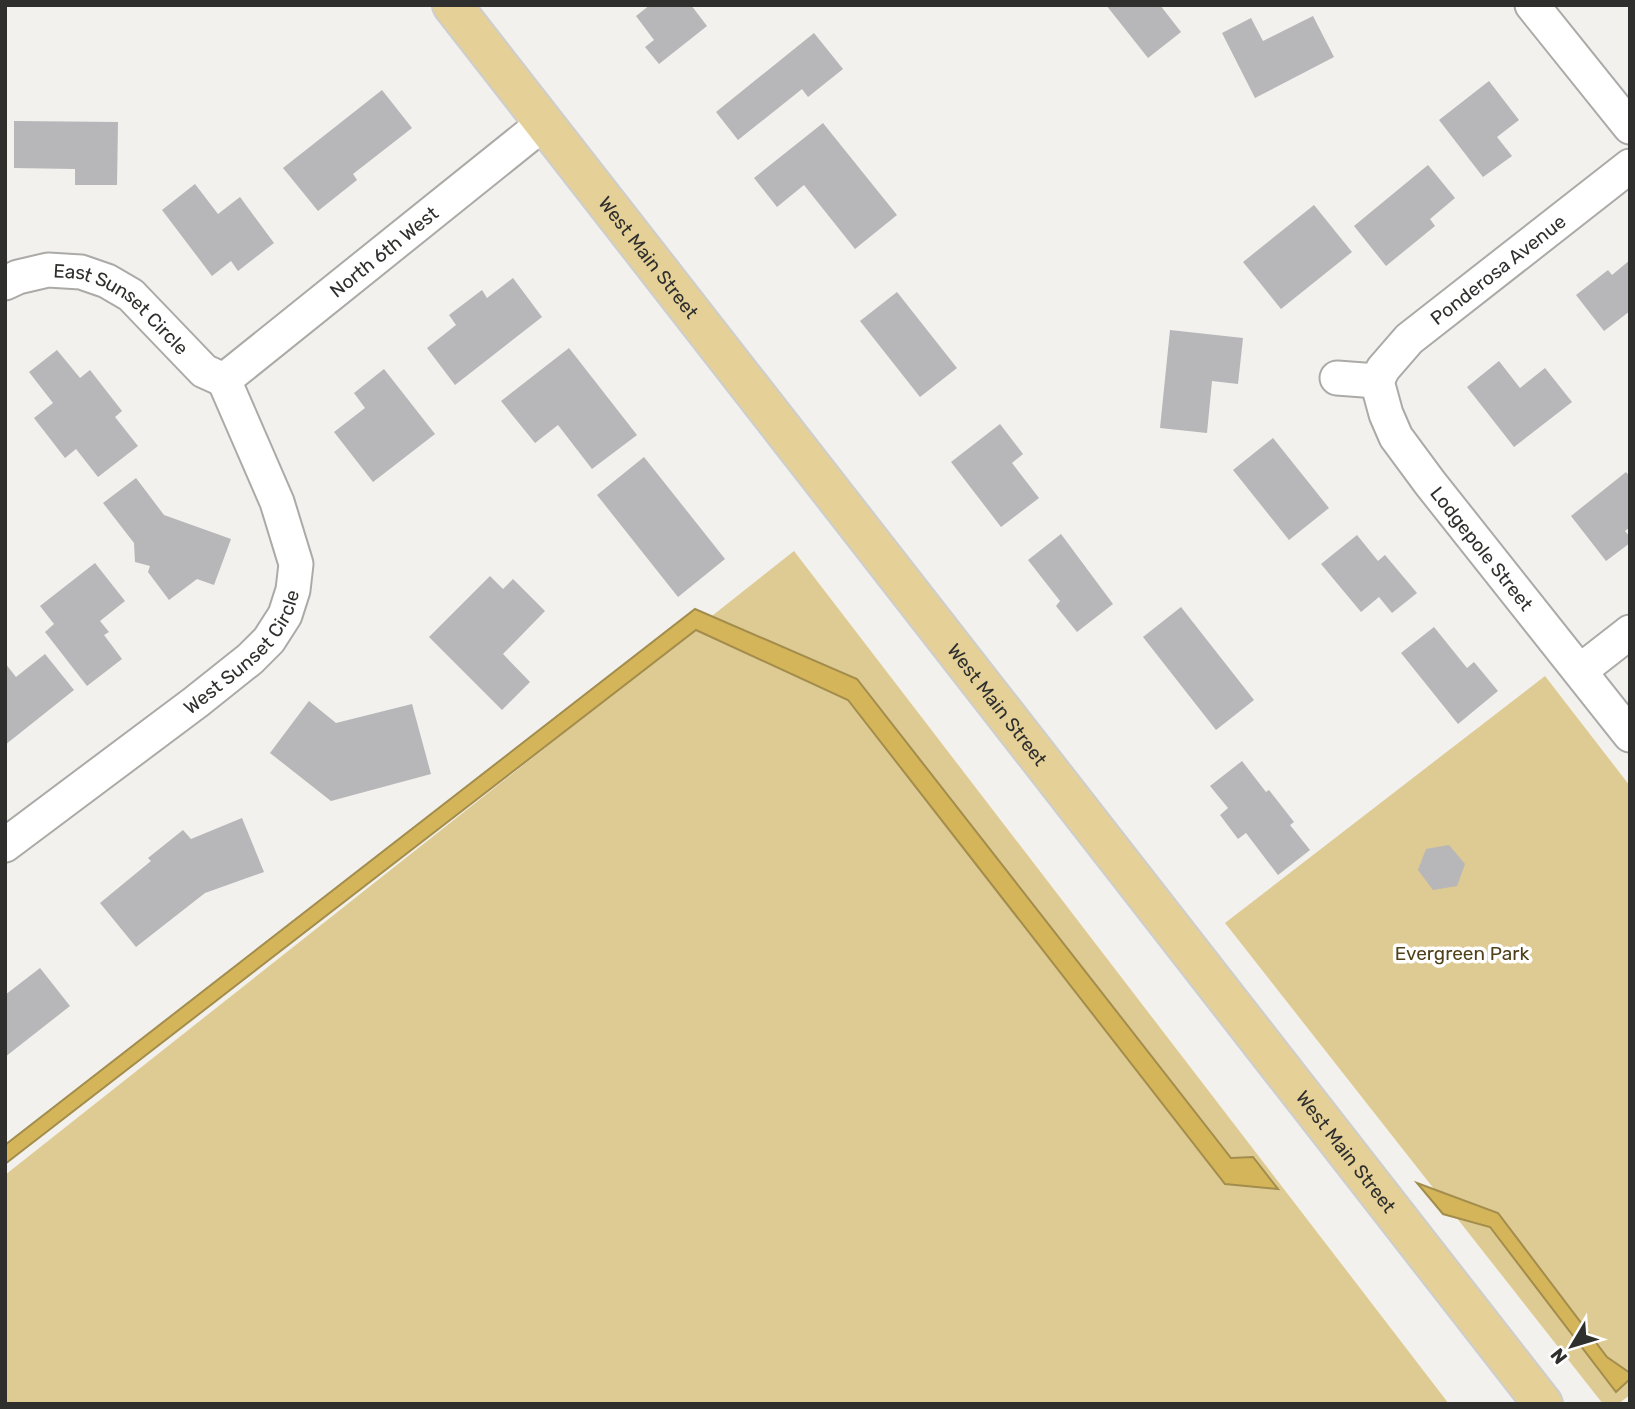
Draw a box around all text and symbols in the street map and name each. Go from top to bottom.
street label: West Main Street [594,192,703,324]
street label: North 6th West [325,201,443,302]
street label: Ponderosa Avenue [1426,210,1570,330]
street label: East Sunset Circle [53,259,193,360]
street label: Lodgepole Street [1425,482,1538,616]
street label: West Sunset Circle [179,587,304,719]
street label: West Main Street [942,639,1052,771]
park label: Evergreen Park [1395,942,1529,965]
street label: West Main Street [1291,1086,1401,1218]
north arrow [1537,1311,1607,1381]
text: N [1546,1344,1572,1369]

